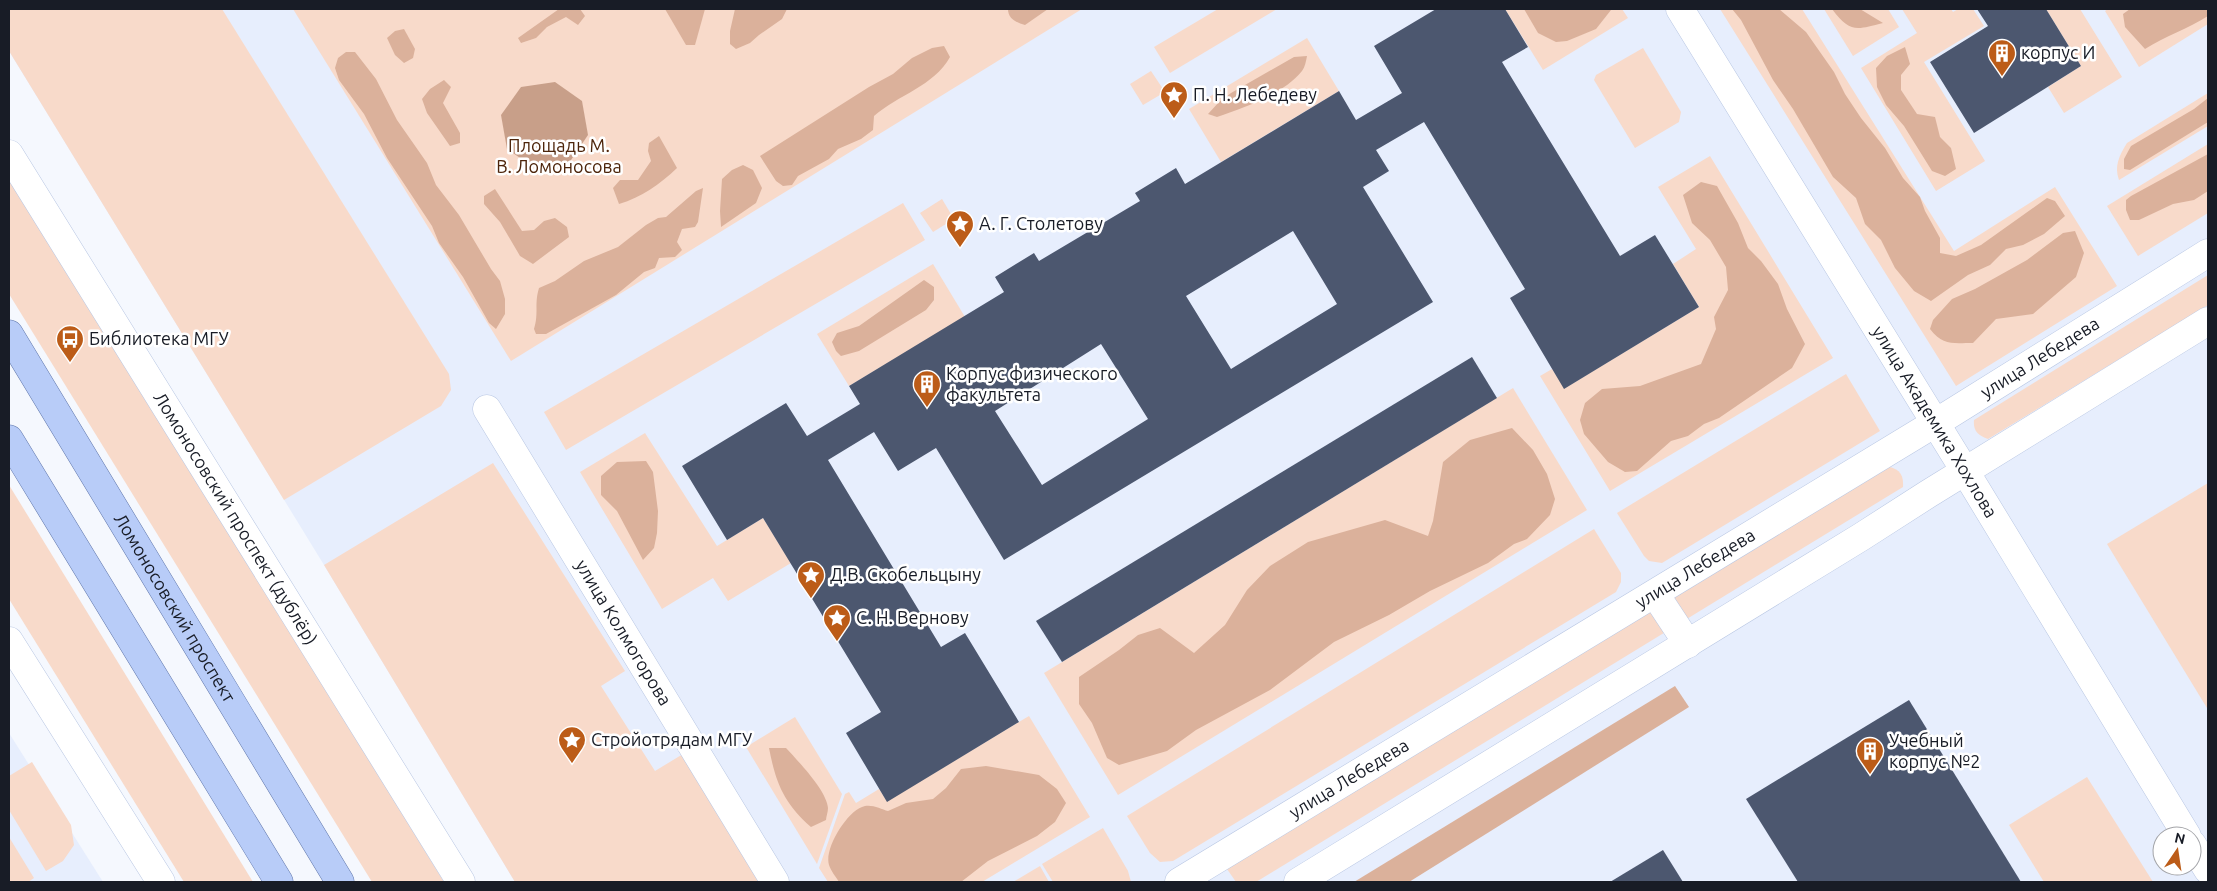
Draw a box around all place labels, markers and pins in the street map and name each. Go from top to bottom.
building icon: корпус И [1987,38,2017,77]
place label: корпус И [2021,42,2095,62]
place icon: П. Н. Лебедеву [1159,80,1189,119]
place label: П. Н. Лебедеву [1193,84,1317,104]
place icon: А. Г. Столетову [945,209,975,248]
place label: А. Г. Столетову [979,213,1103,233]
bus stop icon: Библиотека МГУ [55,324,85,363]
place label: Библиотека МГУ [89,328,229,348]
place label: Корпус физического факультета [946,363,1118,404]
building icon: Корпус физического факультета [912,369,942,408]
place icon: Д.В. Скобельцыну [796,560,826,599]
place label: Д.В. Скобельцыну [830,564,981,584]
place icon: С. Н. Вернову [822,603,852,642]
place label: С. Н. Вернову [856,607,969,627]
place icon: Стройотрядам МГУ [557,725,587,764]
place label: Стройотрядам МГУ [591,729,752,749]
place label: Учебный корпус №2 [1889,730,1980,771]
building icon: Учебный корпус №2 [1855,736,1885,775]

